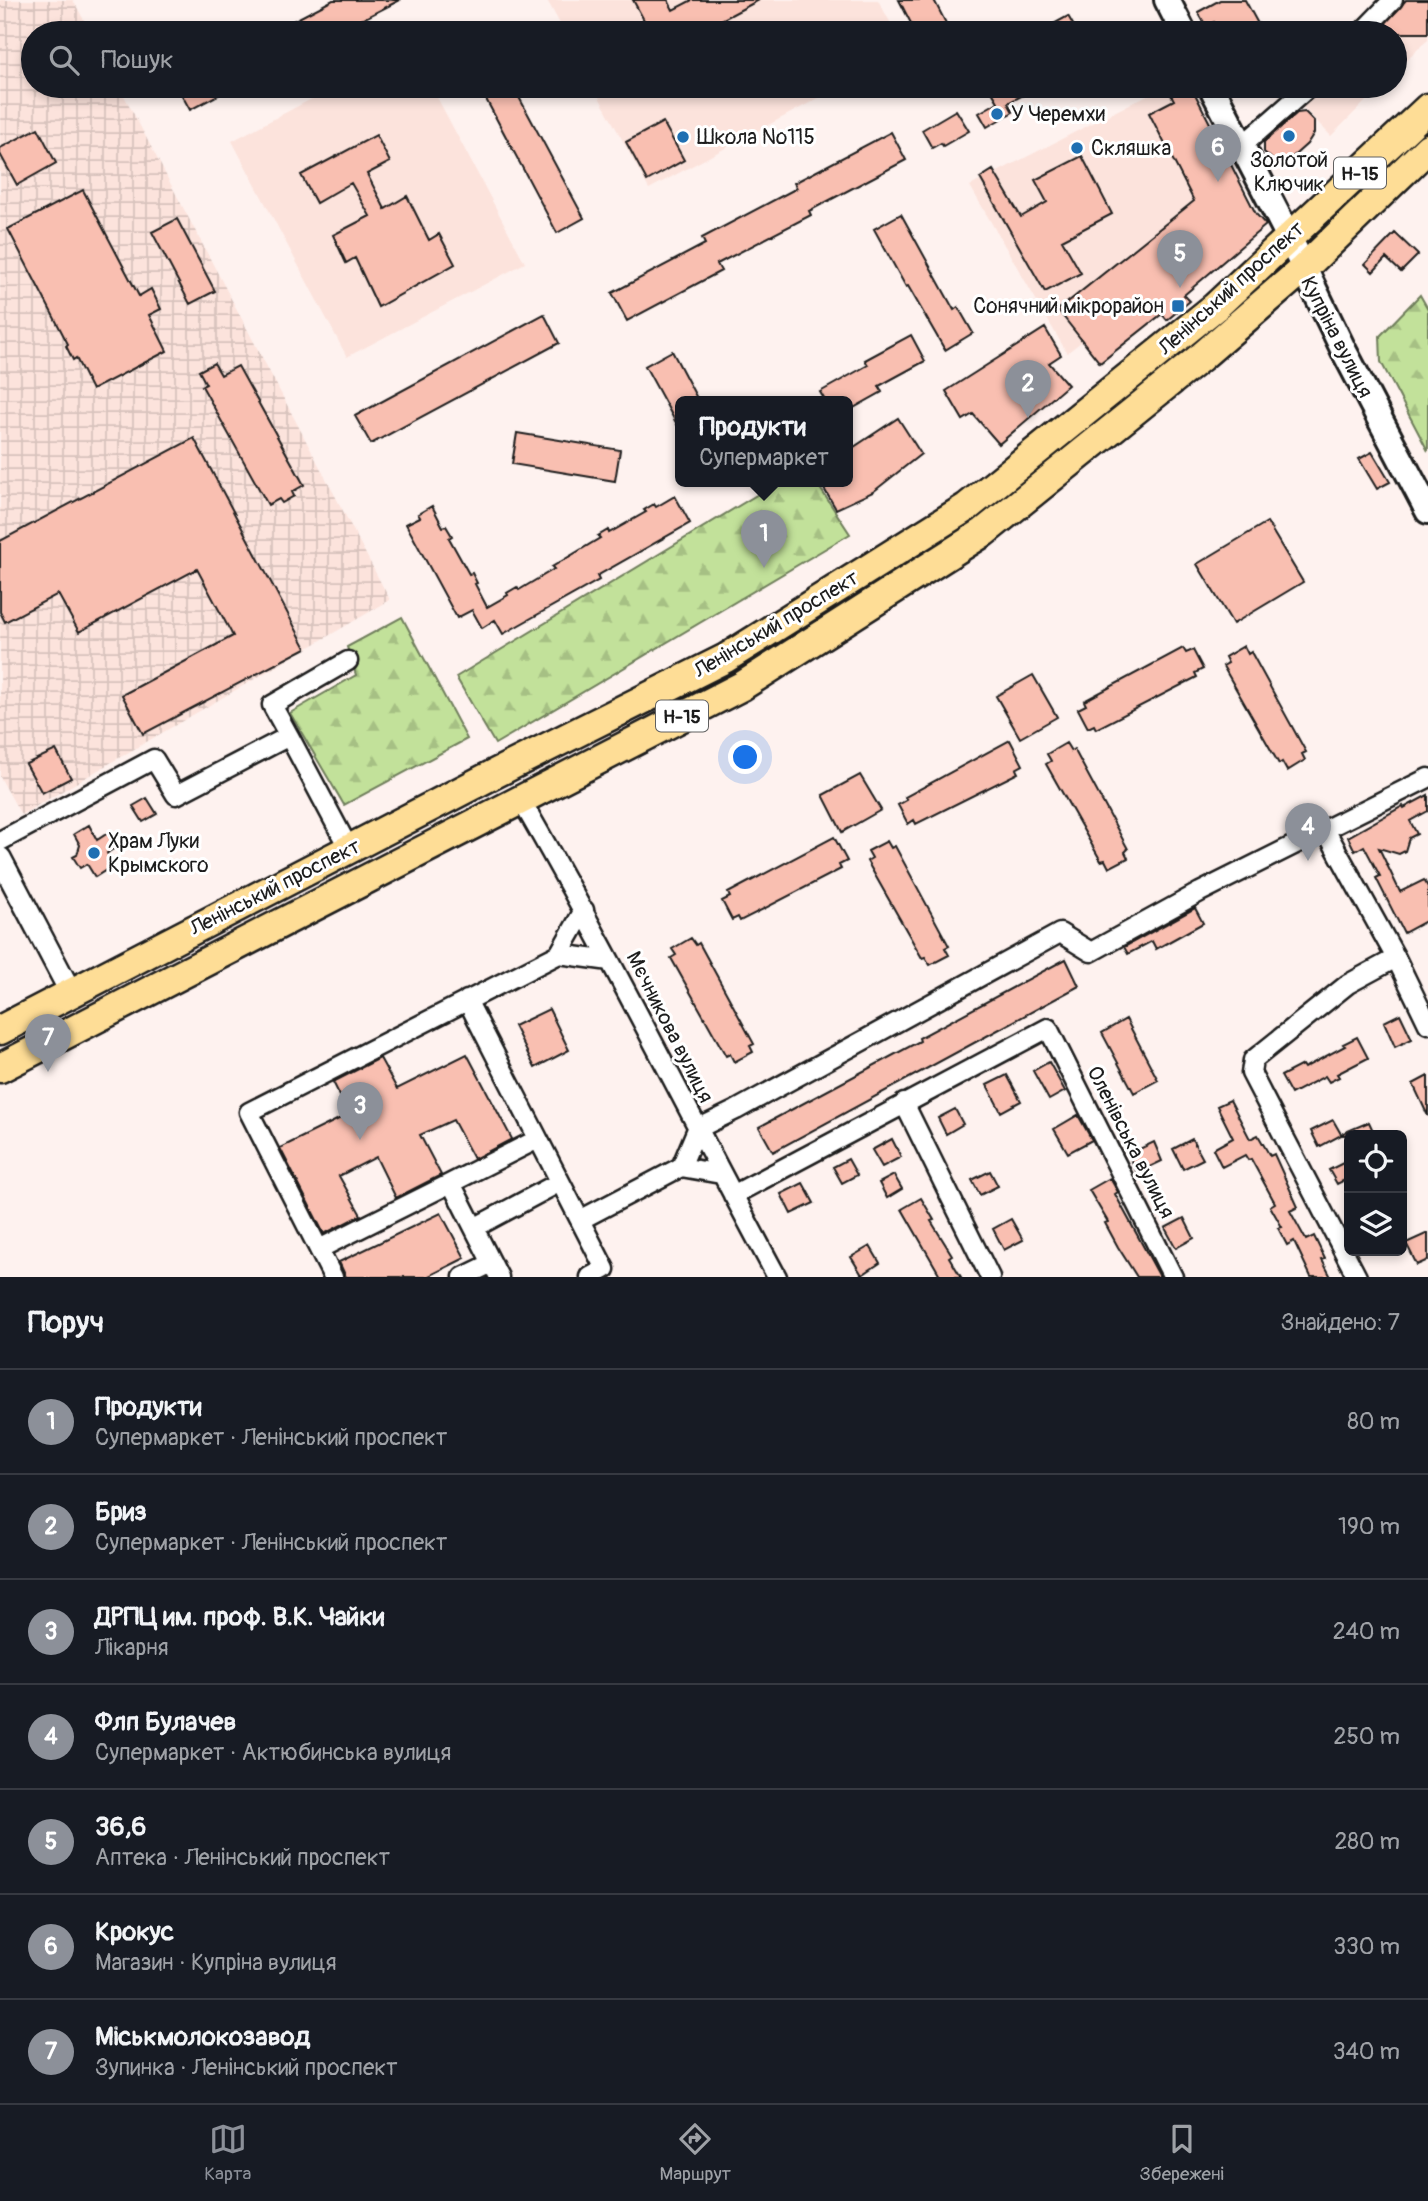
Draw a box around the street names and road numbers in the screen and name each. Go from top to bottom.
road number: Н-15 [1334,158,1386,188]
street label: Ленінський проспект [1152,215,1310,362]
street label: Купріна вулиця [1294,272,1379,403]
street label: Ленінський проспект [688,564,864,685]
road number: Н-15 [656,701,708,732]
street label: Ленінський проспект [185,833,365,943]
street label: Мєчникова вулиця [620,947,719,1107]
street label: Оленівська вулиця [1081,1061,1181,1223]

